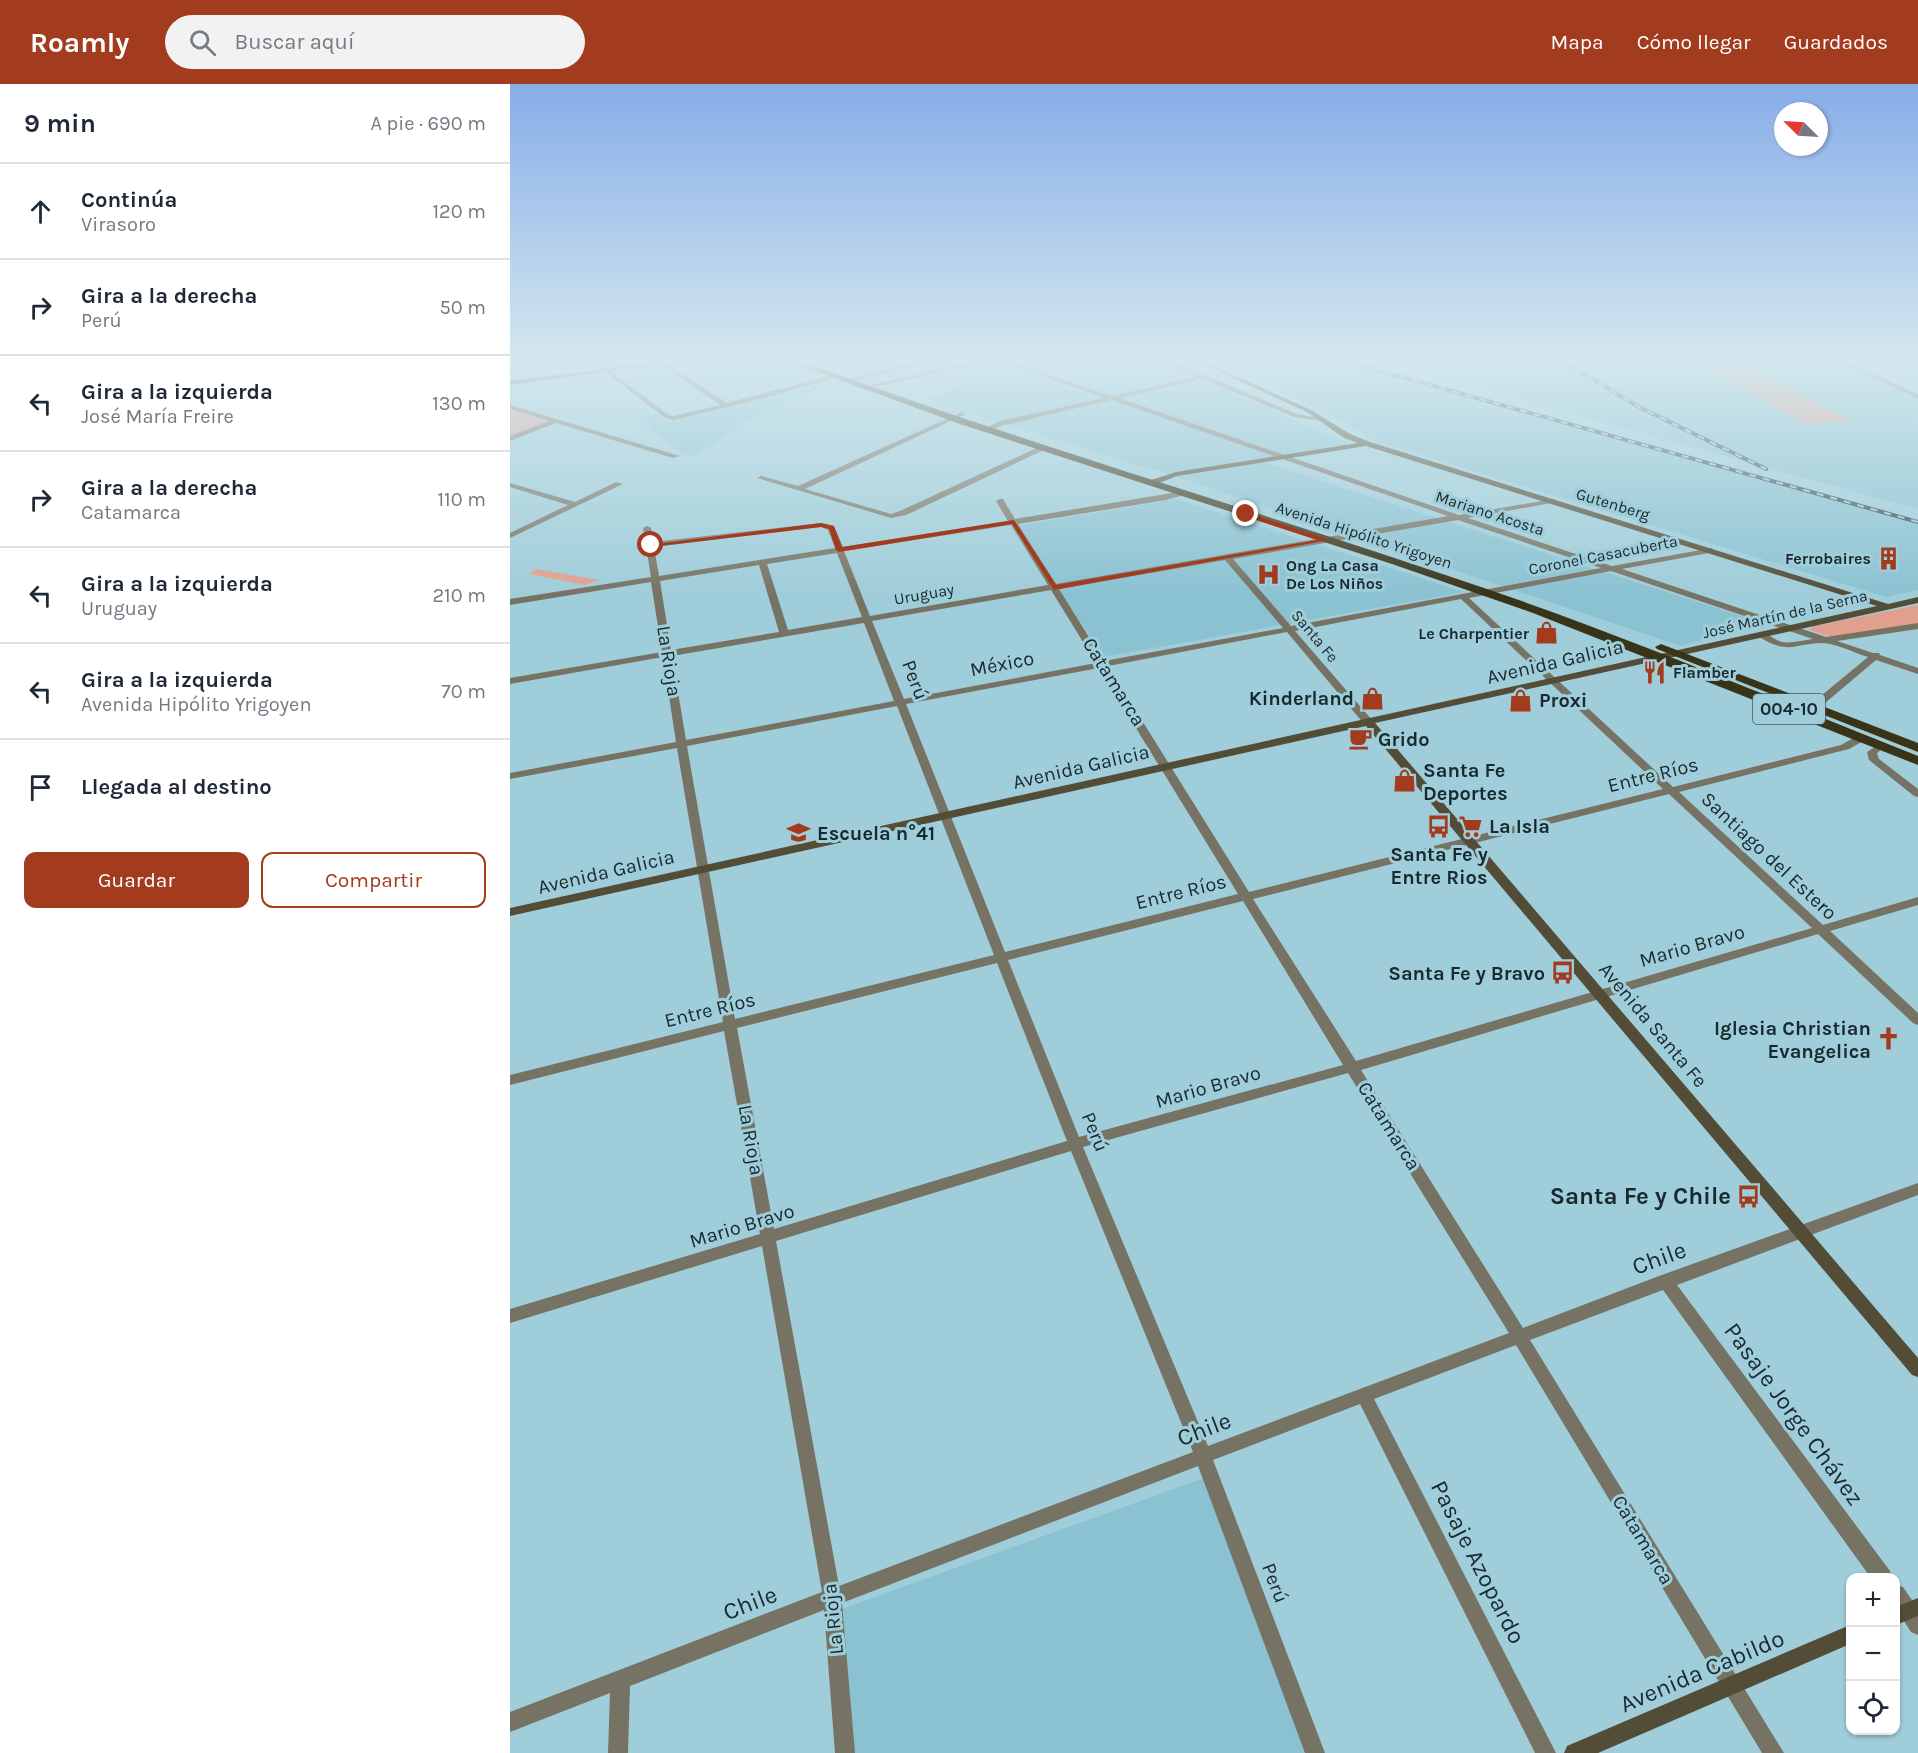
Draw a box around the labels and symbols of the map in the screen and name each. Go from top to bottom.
north arrow [1774,102,1828,156]
street label: Gutenberg [1574,484,1652,524]
street label: Mariano Acosta [1433,486,1547,540]
street label: Avenida Hipólito Yrigoyen [1273,497,1455,573]
route end [1232,500,1258,526]
route start [637,531,663,557]
street label: Coronel Casacuberta [1527,531,1679,579]
building icon: Ferrobaires [1876,545,1902,571]
place label: Ferrobaires [1785,549,1871,568]
place label: Ong La Casa De Los Niños [1286,556,1383,593]
hospital icon: Ong La Casa De Los Niños [1255,561,1281,587]
street label: Uruguay [892,579,956,609]
street label: José Martín de la Serna [1701,586,1869,642]
street label: Santa Fe [1287,606,1343,666]
shop icon: Le Charpentier [1534,620,1560,646]
street label: La Rioja [652,624,686,698]
place label: Le Charpentier [1418,624,1530,643]
street label: Catamarca [1078,633,1150,731]
street label: Avenida Galicia [1484,635,1626,689]
street label: México [968,647,1036,681]
street label: Perú [897,657,933,703]
restaurant icon: Flamber [1642,659,1668,685]
place label: Flamber [1673,663,1736,682]
shop icon: Kinderland [1359,685,1385,711]
place label: Kinderland [1249,687,1354,710]
shop icon: Proxi [1508,687,1534,713]
place label: Proxi [1539,689,1587,712]
road number: 004-10 [1753,694,1825,724]
cafe icon: Grido [1347,726,1373,752]
place label: Grido [1378,728,1430,751]
street label: Avenida Galicia [1010,740,1152,794]
street label: Entre Ríos [1605,753,1701,797]
place label: Santa Fe Deportes [1423,759,1508,805]
shop icon: Santa Fe Deportes [1392,768,1418,794]
street label: Santiago del Estero [1697,787,1841,925]
supermarket icon: La Isla [1458,813,1484,839]
bus stop icon: Santa Fe y Entre Rios [1426,814,1452,840]
place label: La Isla [1489,815,1550,838]
school or university icon: Escuela n°41 [786,820,812,846]
place label: Escuela n°41 [817,822,935,845]
place label: Santa Fe y Entre Rios [1390,843,1488,889]
street label: Avenida Galicia [535,845,677,899]
street label: Entre Ríos [1133,870,1229,914]
street label: Mario Bravo [1637,920,1747,972]
street label: Avenida Santa Fe [1594,958,1712,1092]
bus stop icon: Santa Fe y Bravo [1550,960,1576,986]
place label: Santa Fe y Bravo [1388,962,1545,985]
street label: Entre Ríos [662,988,758,1032]
place label: Iglesia Christian Evangelica [1714,1017,1871,1063]
church icon: Iglesia Christian Evangelica [1876,1026,1902,1052]
street label: Mario Bravo [1153,1061,1263,1113]
street label: Catamarca [1353,1077,1425,1175]
street label: La Rioja [733,1103,769,1177]
street label: Perú [1077,1109,1113,1155]
place label: Santa Fe y Chile [1550,1182,1731,1210]
bus stop icon: Santa Fe y Chile [1736,1183,1762,1209]
street label: Mario Bravo [687,1199,797,1253]
street label: Chile [1628,1235,1690,1281]
street label: Pasaje Jorge Chávez [1718,1317,1870,1511]
street label: Chile [1173,1406,1235,1452]
street label: Pasaje Azopardo [1425,1476,1531,1648]
street label: Catamarca [1607,1491,1679,1589]
street label: Perú [1257,1560,1293,1606]
street label: Chile [719,1580,781,1626]
street label: La Rioja [818,1582,848,1656]
street label: Avenida Cabildo [1616,1624,1788,1718]

